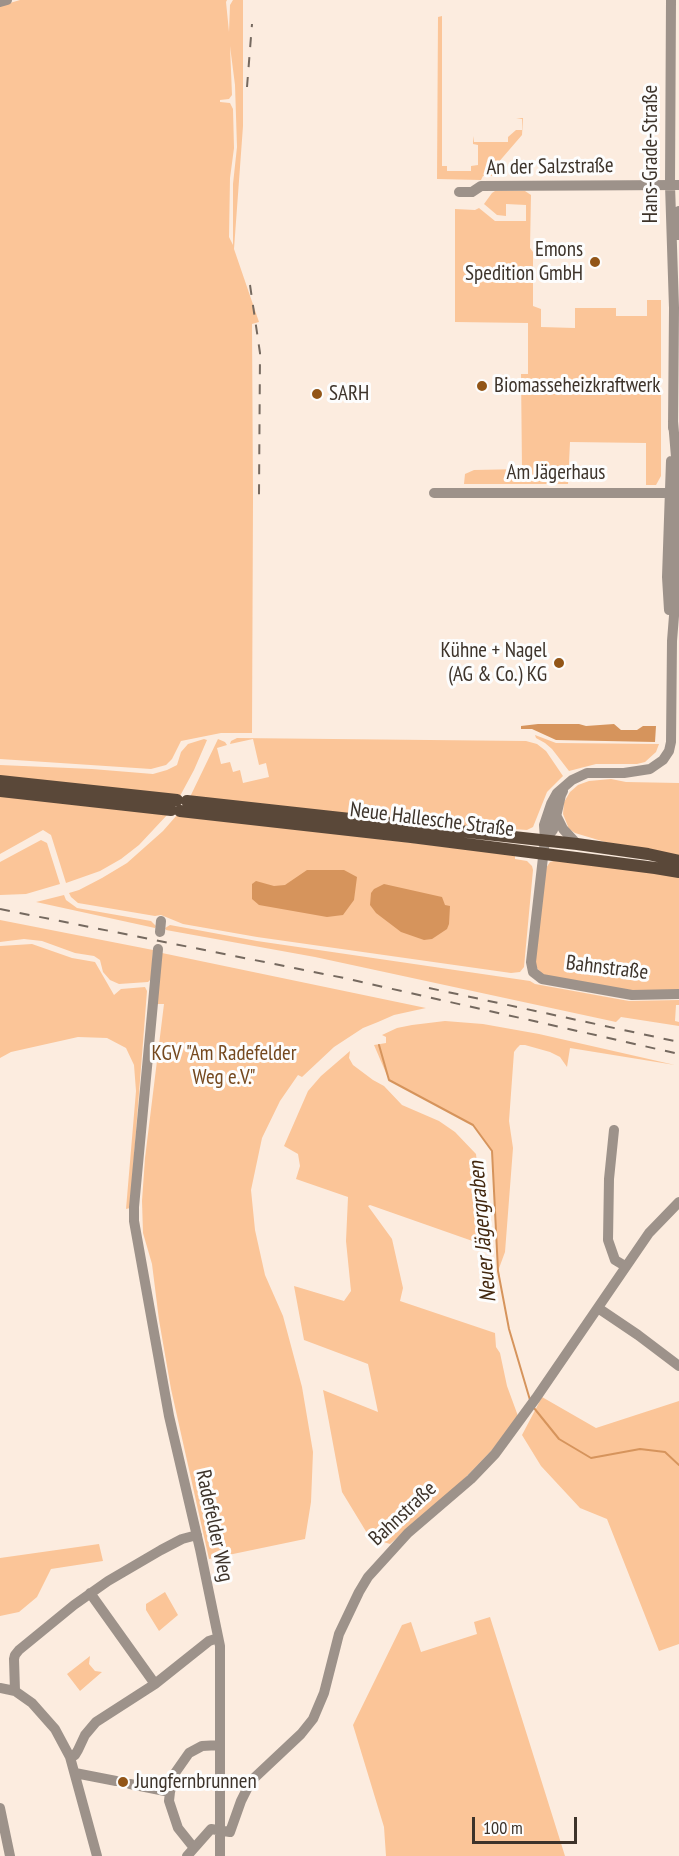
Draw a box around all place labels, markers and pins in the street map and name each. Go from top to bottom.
place label: Emons Spedition GmbH [465,237,583,287]
marker: Emons Spedition GmbH [588,255,602,269]
place label: Biomasseheizkraftwerk [494,373,660,399]
marker: Biomasseheizkraftwerk [475,379,489,393]
place label: SARH [329,381,369,407]
marker: SARH [310,387,324,401]
place label: Kühne + Nagel (AG & Co.) KG [440,638,547,688]
marker: Kühne + Nagel (AG & Co.) KG [552,656,566,670]
place label: Jungfernbrunnen [135,1769,257,1795]
marker: Jungfernbrunnen [116,1775,130,1789]

